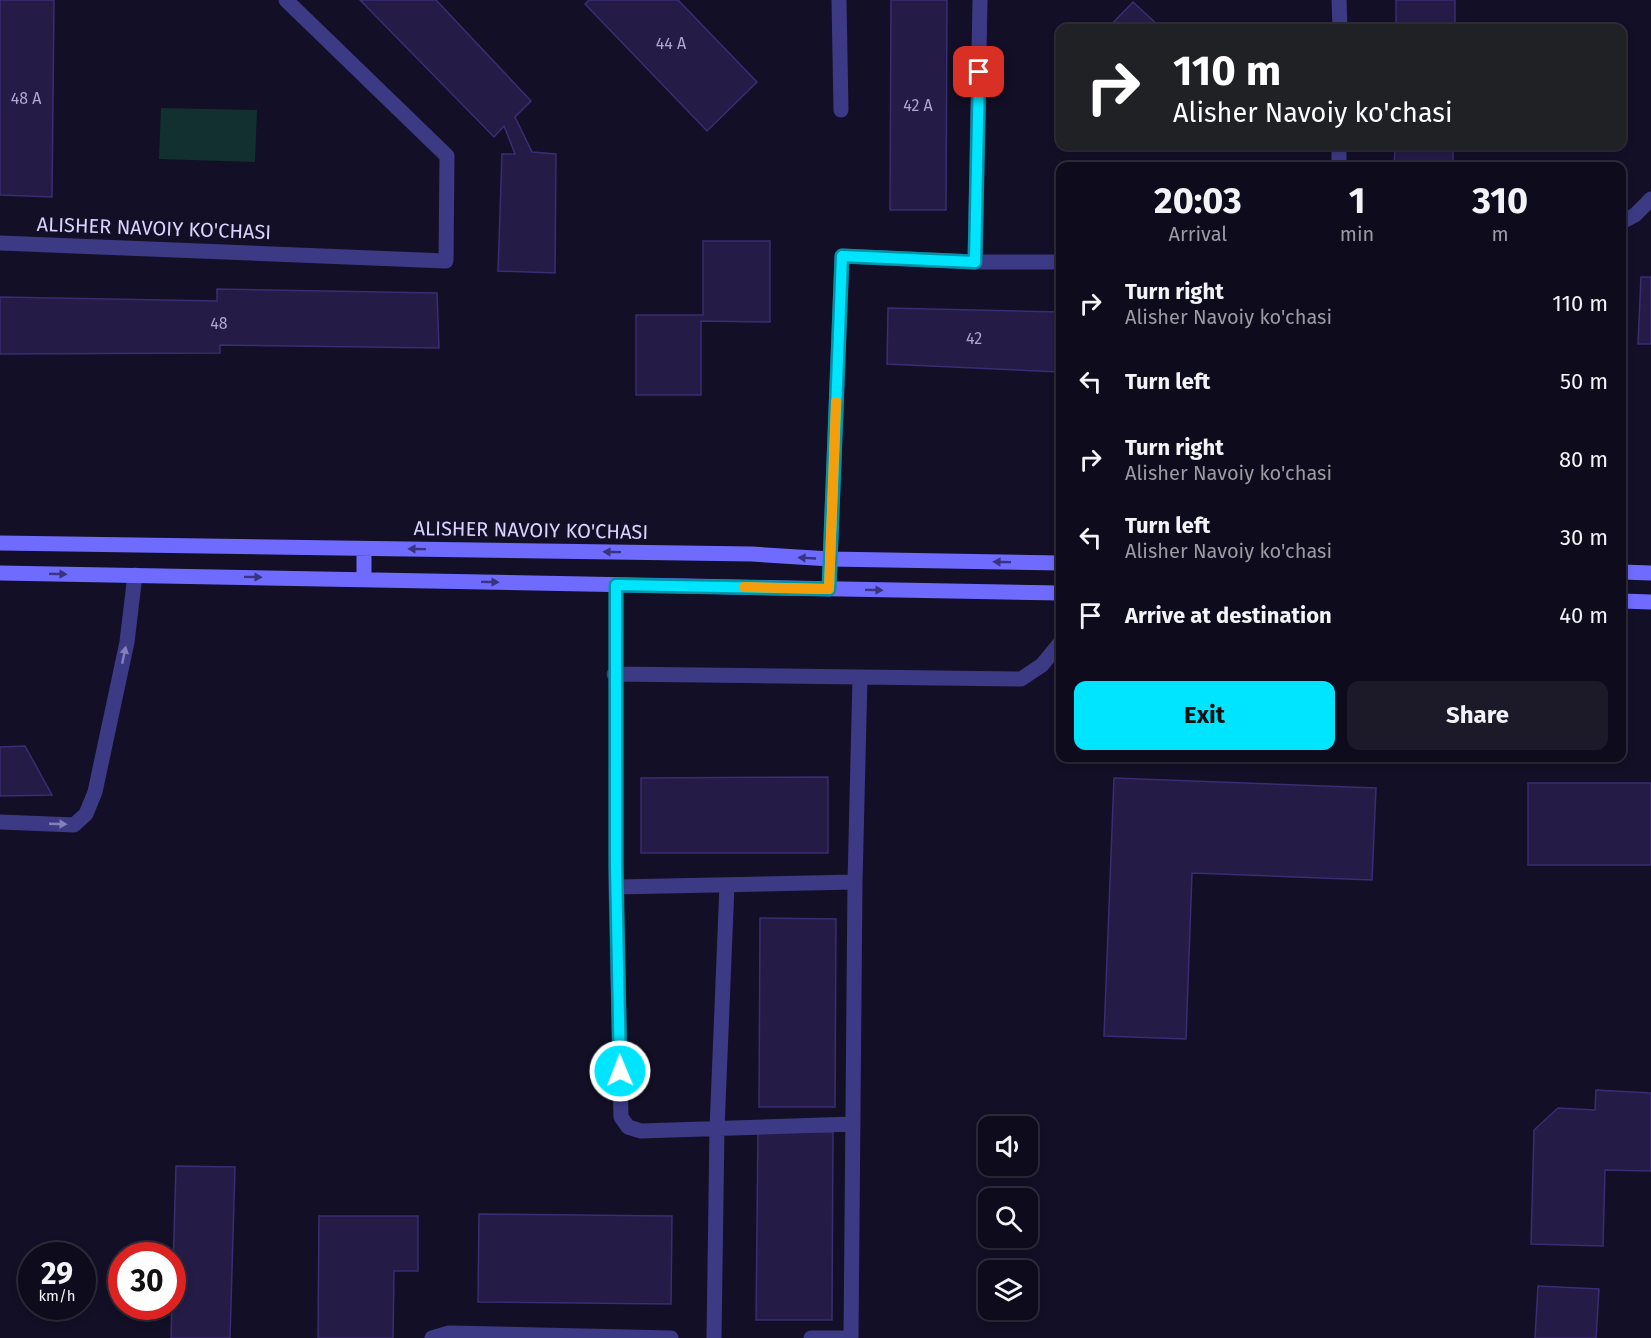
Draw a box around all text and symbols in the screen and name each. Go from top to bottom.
house number: 44 А [656,34,687,53]
pin [953,46,1004,97]
text: 110 m [1173,46,1281,96]
icon: right [1074,48,1152,126]
icon: arrive [962,55,995,88]
house number: 48 А [11,89,42,108]
house number: 42 А [903,96,934,115]
text: Alisher Navoiy ko'chasi [1173,97,1453,129]
text: 20:03 [1154,179,1242,223]
text: 1 [1349,179,1365,223]
text: 310 [1472,179,1528,223]
street label: ALISHER NAVOIY KO'CHASI [36,212,272,244]
text: Arrival [1169,222,1227,246]
text: min [1340,222,1374,246]
text: m [1492,222,1509,246]
text: Turn right [1125,278,1224,305]
icon: right [1074,287,1107,320]
text: 110 m [1552,290,1608,317]
text: Alisher Navoiy ko'chasi [1125,305,1332,329]
house number: 48 [210,314,228,333]
house number: 42 [966,329,982,348]
icon: left [1074,365,1107,398]
text: Turn left [1125,368,1210,395]
text: 50 m [1560,368,1608,395]
text: Turn right [1125,434,1224,461]
icon: right [1074,443,1107,476]
text: 80 m [1559,446,1608,473]
text: Alisher Navoiy ko'chasi [1125,461,1332,485]
text: Turn left [1125,512,1210,539]
street label: ALISHER NAVOIY KO'CHASI [414,516,648,544]
icon: left [1074,521,1107,554]
text: 30 m [1560,524,1608,551]
text: Alisher Navoiy ko'chasi [1125,539,1332,563]
one-way arrow [408,545,427,554]
one-way arrow [603,547,622,557]
one-way arrow [798,553,817,562]
one-way arrow [993,557,1012,566]
one-way arrow [49,569,68,578]
one-way arrow [244,572,263,582]
one-way arrow [481,577,500,587]
one-way arrow [865,585,884,595]
icon: arrive [1074,599,1107,632]
text: Arrive at destination [1125,602,1332,629]
text: 40 m [1559,602,1608,629]
one-way arrow [120,646,129,665]
button: Exit [1074,681,1335,750]
button: Share [1347,681,1608,750]
one-way arrow [49,819,68,828]
position arrow [588,1039,652,1103]
map controls [978,1116,1038,1320]
button: sound [978,1116,1038,1176]
button: search [978,1188,1038,1248]
speed limit sign: 30 [108,1242,186,1320]
text: 29 [41,1256,73,1292]
button: layers [978,1260,1038,1320]
text: km/h [38,1287,76,1305]

